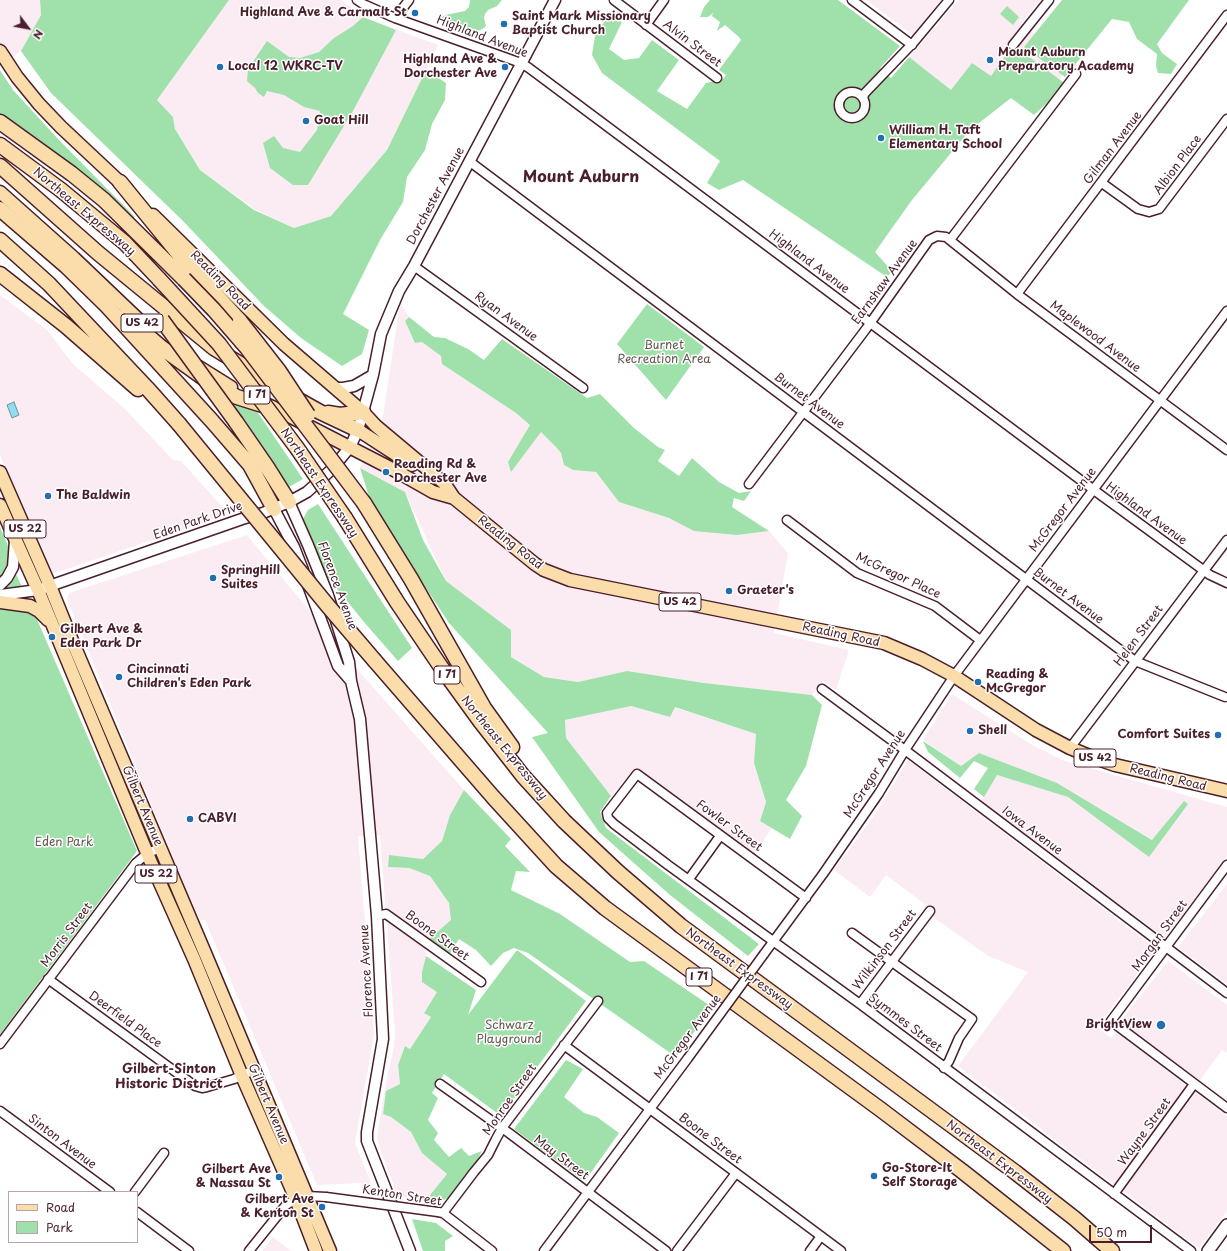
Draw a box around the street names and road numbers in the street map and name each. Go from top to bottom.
street label: Highland Avenue [434,13,530,61]
street label: Alvin Street [660,17,724,71]
street label: Gilman Avenue [1081,109,1145,187]
street label: Albion Place [1151,132,1205,198]
street label: Dorchester Avenue [404,145,468,247]
street label: Northeast Expressway [30,165,138,259]
street label: Highland Avenue [766,227,852,297]
street label: Earnshaw Avenue [849,237,921,327]
street label: Reading Road [187,248,253,314]
street label: Ryan Avenue [472,289,540,345]
street label: Maplewood Avenue [1047,298,1143,376]
road number: US 42 [121,314,163,332]
street label: Burnet Avenue [771,370,847,432]
road number: I 71 [244,386,270,404]
street label: Northeast Expressway [277,426,361,540]
street label: McGregor Avenue [1027,465,1099,555]
street label: Highland Avenue [1103,480,1189,548]
street label: Eden Park Drive [152,499,244,543]
street label: Reading Road [475,513,545,573]
road number: US 22 [4,520,46,538]
street label: Florence Avenue [314,540,360,632]
street label: McGregor Place [853,550,943,602]
street label: Burnet Avenue [1030,565,1106,627]
road number: US 42 [659,593,701,611]
street label: Helen Street [1111,603,1167,669]
street label: Reading Road [801,620,881,650]
road number: I 71 [434,666,460,684]
street label: Northeast Expressway [458,693,550,803]
street label: McGregor Avenue [841,727,909,821]
road number: US 42 [1074,749,1116,767]
street label: Reading Road [1128,761,1208,795]
street label: Gilbert Avenue [119,764,165,848]
street label: Fowler Street [693,797,765,855]
street label: Iowa Avenue [999,804,1065,858]
road number: US 22 [135,865,177,883]
street label: Morgan Street [1129,898,1191,974]
street label: Morris Street [38,900,96,970]
street label: Wilkinson Street [850,907,920,993]
street label: Boone Street [402,908,472,964]
street label: Florence Avenue [357,924,377,1018]
street label: Northeast Expressway [683,925,795,1013]
road number: I 71 [686,968,712,986]
street label: Deerfield Place [86,989,164,1051]
street label: Symmes Street [866,991,944,1055]
street label: McGregor Avenue [652,992,724,1082]
street label: Gilbert Avenue [245,1062,291,1146]
street label: Monroe Street [480,1062,540,1138]
street label: Wayne Street [1116,1095,1174,1169]
street label: Boone Street [676,1111,744,1167]
street label: Sinton Avenue [25,1112,99,1172]
street label: Northeast Expressway [943,1117,1055,1207]
street label: May Street [531,1133,591,1183]
street label: Kenton Street [361,1183,443,1209]

